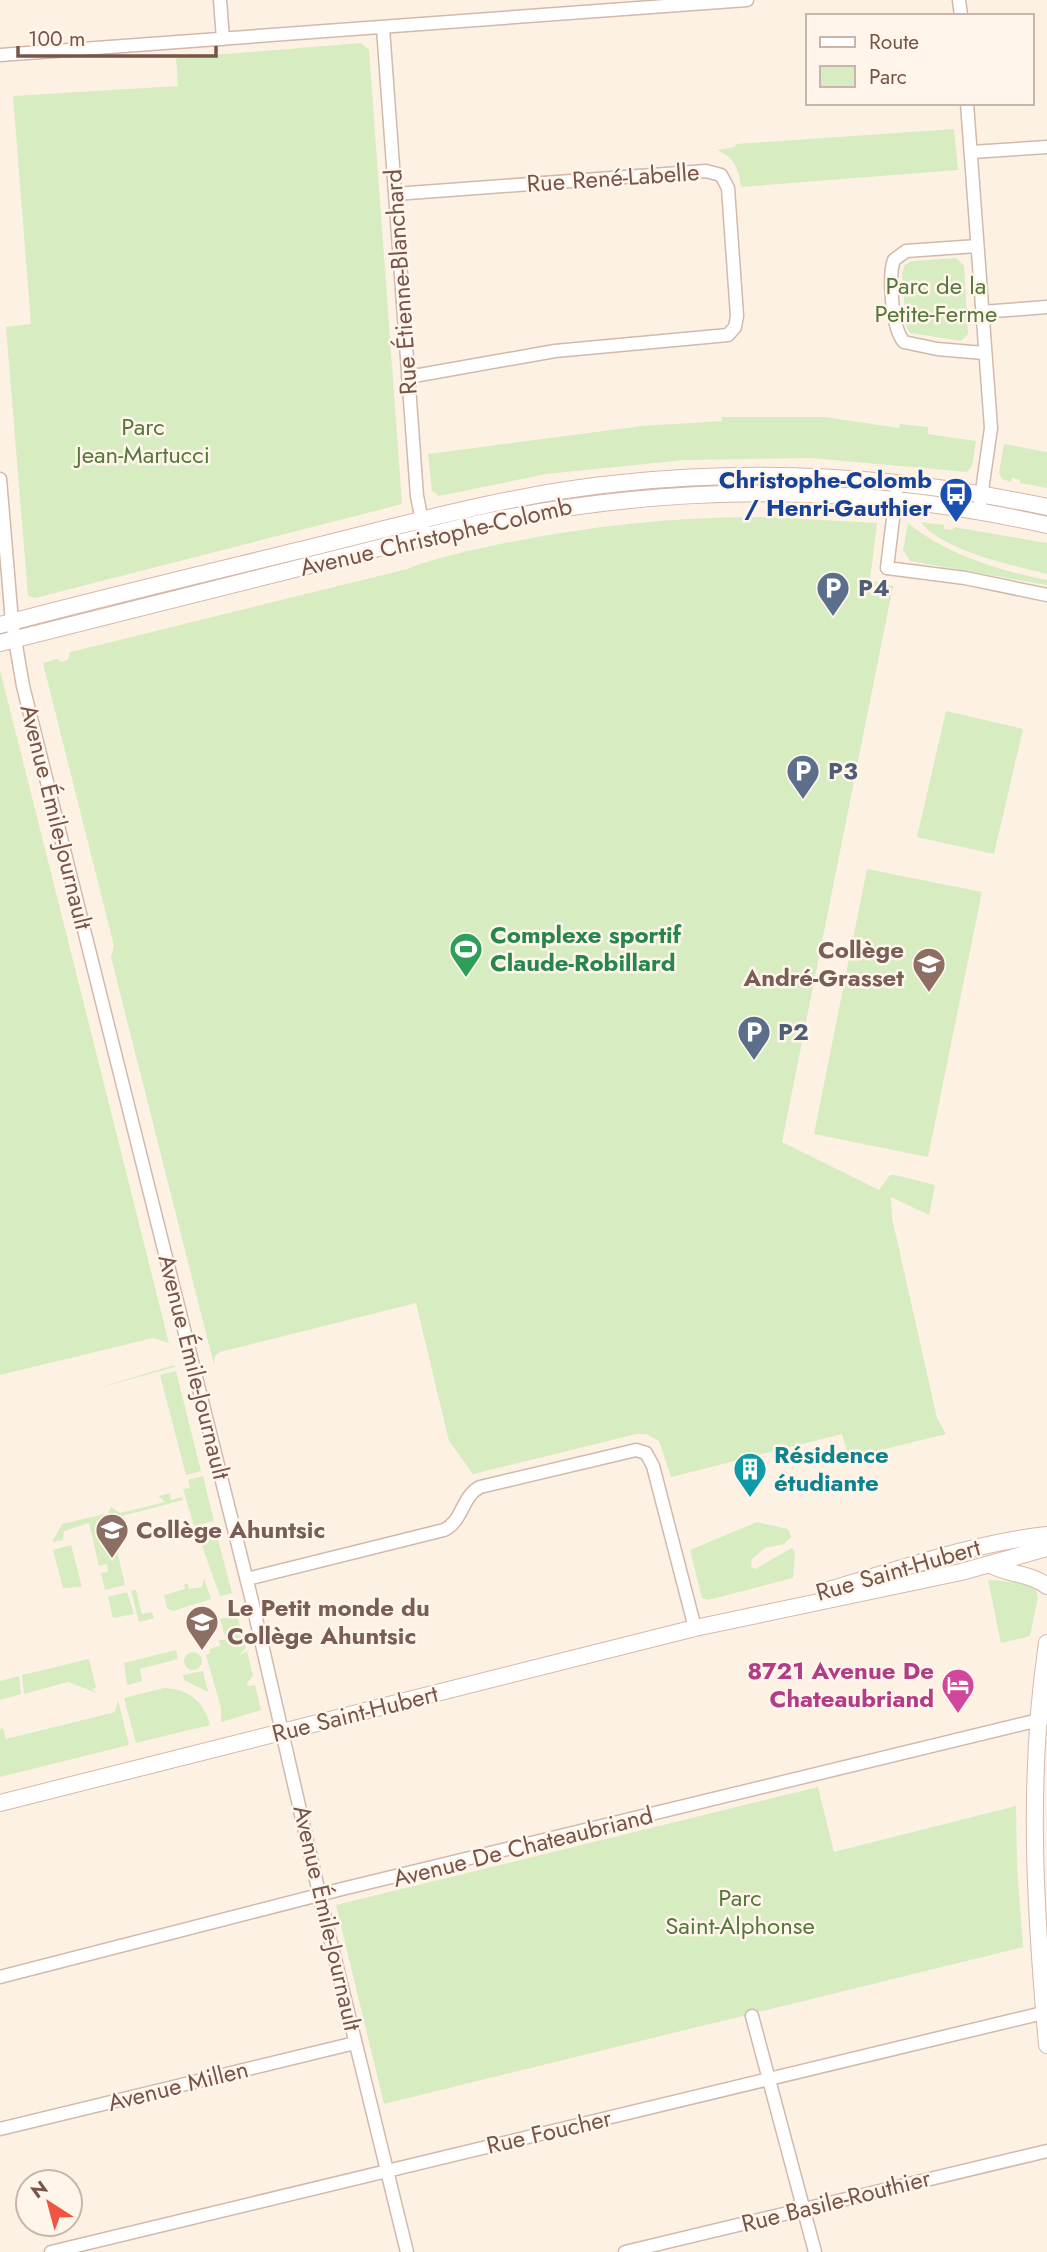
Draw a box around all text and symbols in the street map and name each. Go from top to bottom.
scale bar [18,14,215,58]
legend [806,14,1033,105]
text: 100 m [28,24,85,54]
text: Route [869,27,919,57]
text: Parc [869,62,907,92]
street label: Rue René-Labelle [525,154,701,201]
street label: Rue Étienne-Blanchard [375,168,426,396]
park label: Parc de la Petite-Ferme [875,268,997,331]
park label: Parc Jean-Martucci [73,409,210,472]
place label: Christophe-Colomb / Henri-Gauthier [719,462,932,525]
bus stop icon: Christophe-Colomb / Henri-Gauthier [937,475,975,524]
street label: Avenue Christophe-Colomb [296,488,575,585]
parking icon: P4 [814,569,852,618]
place label: P4 [858,570,890,605]
street label: Avenue Émile-Journault [12,701,101,933]
parking icon: P3 [784,752,822,801]
place label: P3 [828,753,858,788]
place label: Complexe sportif Claude-Robillard [490,917,683,980]
sports icon: Complexe sportif Claude-Robillard [447,930,485,979]
place label: Collège André-Grasset [743,932,904,995]
school or university icon: Collège André-Grasset [910,945,948,994]
parking icon: P2 [735,1013,773,1062]
place label: P2 [778,1014,809,1049]
street label: Avenue Émile-Journault [150,1251,239,1483]
place label: Résidence étudiante [774,1437,889,1500]
building icon: Résidence étudiante [731,1450,769,1499]
school or university icon: Collège Ahuntsic [93,1511,131,1560]
place label: Collège Ahuntsic [136,1512,325,1547]
street label: Rue Saint-Hubert [811,1529,984,1610]
place label: Le Petit monde du Collège Ahuntsic [227,1590,430,1653]
school or university icon: Le Petit monde du Collège Ahuntsic [183,1603,221,1652]
place label: 8721 Avenue De Chateaubriand [747,1653,934,1716]
hotel icon: 8721 Avenue De Chateaubriand [939,1666,977,1715]
street label: Rue Saint-Hubert [268,1676,442,1751]
street label: Avenue De Chateaubriand [389,1797,656,1896]
street label: Avenue Émile-Journault [284,1802,371,2034]
park label: Parc Saint-Alphonse [665,1880,815,1943]
street label: Avenue Millen [104,2051,252,2120]
street label: Rue Foucher [483,2100,616,2163]
street label: Rue Basile-Routhier [738,2160,935,2241]
north arrow [14,2168,84,2238]
text: N [25,2174,53,2205]

